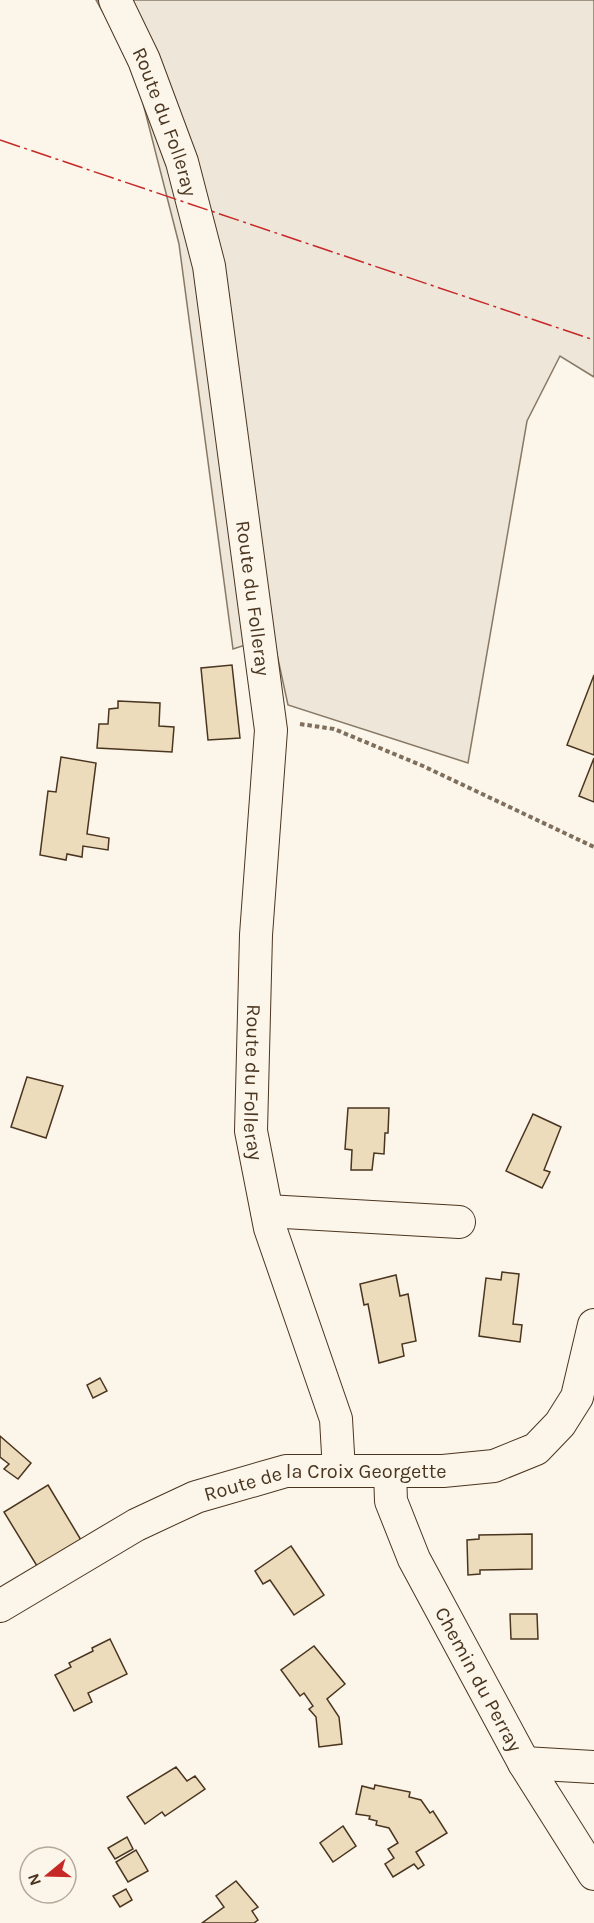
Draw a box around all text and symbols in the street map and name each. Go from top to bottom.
street label: Route du Folleray [128,44,201,199]
street label: Route du Folleray [231,519,275,677]
street label: Route du Folleray [239,1004,267,1162]
street label: Route de la Croix Georgette [201,1460,447,1506]
street label: Chemin du Perray [430,1603,527,1756]
north arrow [18,1845,78,1905]
text: N [23,1871,45,1888]

